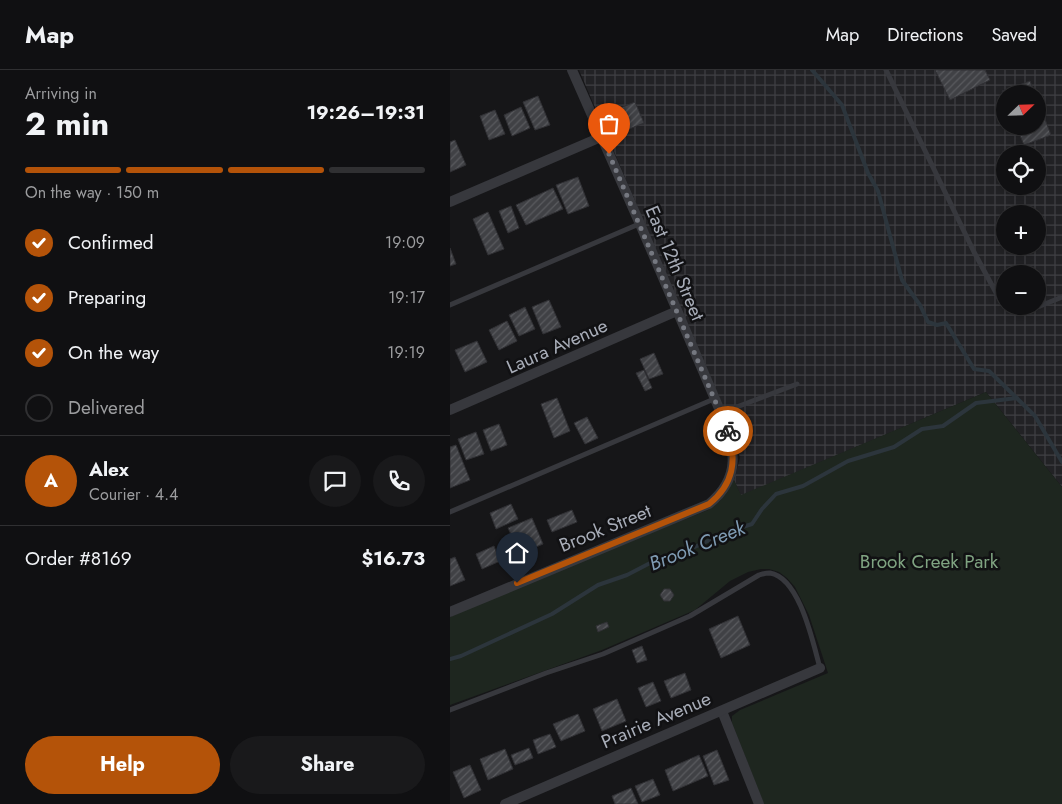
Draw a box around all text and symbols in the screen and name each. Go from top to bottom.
text: Map [25,17,74,52]
text: Map [826,22,859,48]
text: Directions [887,22,963,48]
text: Saved [991,22,1037,48]
text: Arriving in [25,82,97,105]
north arrow [996,85,1046,135]
map controls [996,85,1046,315]
text: 19:26–19:31 [306,99,425,126]
text: 2 min [25,101,109,147]
pin [588,103,630,154]
icon: bag [595,110,623,138]
button: locate [996,145,1046,195]
text: On the way · 150 m [25,181,159,204]
street label: East 12th Street [639,201,712,325]
button: + [996,205,1046,255]
icon: check [25,229,53,257]
text: Confirmed [68,229,154,256]
text: 19:09 [385,231,425,254]
button: − [996,265,1046,315]
icon: check [25,284,53,312]
text: Preparing [68,284,146,311]
text: 19:17 [388,286,425,309]
street label: Laura Avenue [502,312,612,380]
icon: check [25,339,53,367]
text: On the way [68,339,159,366]
text: 19:19 [387,341,425,364]
text: Delivered [68,394,145,421]
courier [703,406,753,456]
icon: bike [714,417,742,445]
button: chat [309,455,361,507]
button: phone [373,455,425,507]
text: Alex [89,456,129,483]
text: A [44,467,58,494]
text: Courier · 4.4 [89,483,178,506]
street label: Brook Street [555,497,655,559]
water label: Brook Creek [645,513,751,578]
pin [496,532,538,583]
icon: home [503,539,531,567]
text: Order #8169 [25,545,132,572]
text: $16.73 [361,545,425,572]
park label: Brook Creek Park [860,548,999,575]
street label: Prairie Avenue [597,685,715,755]
button: Help [25,736,220,794]
button: Share [230,736,425,794]

